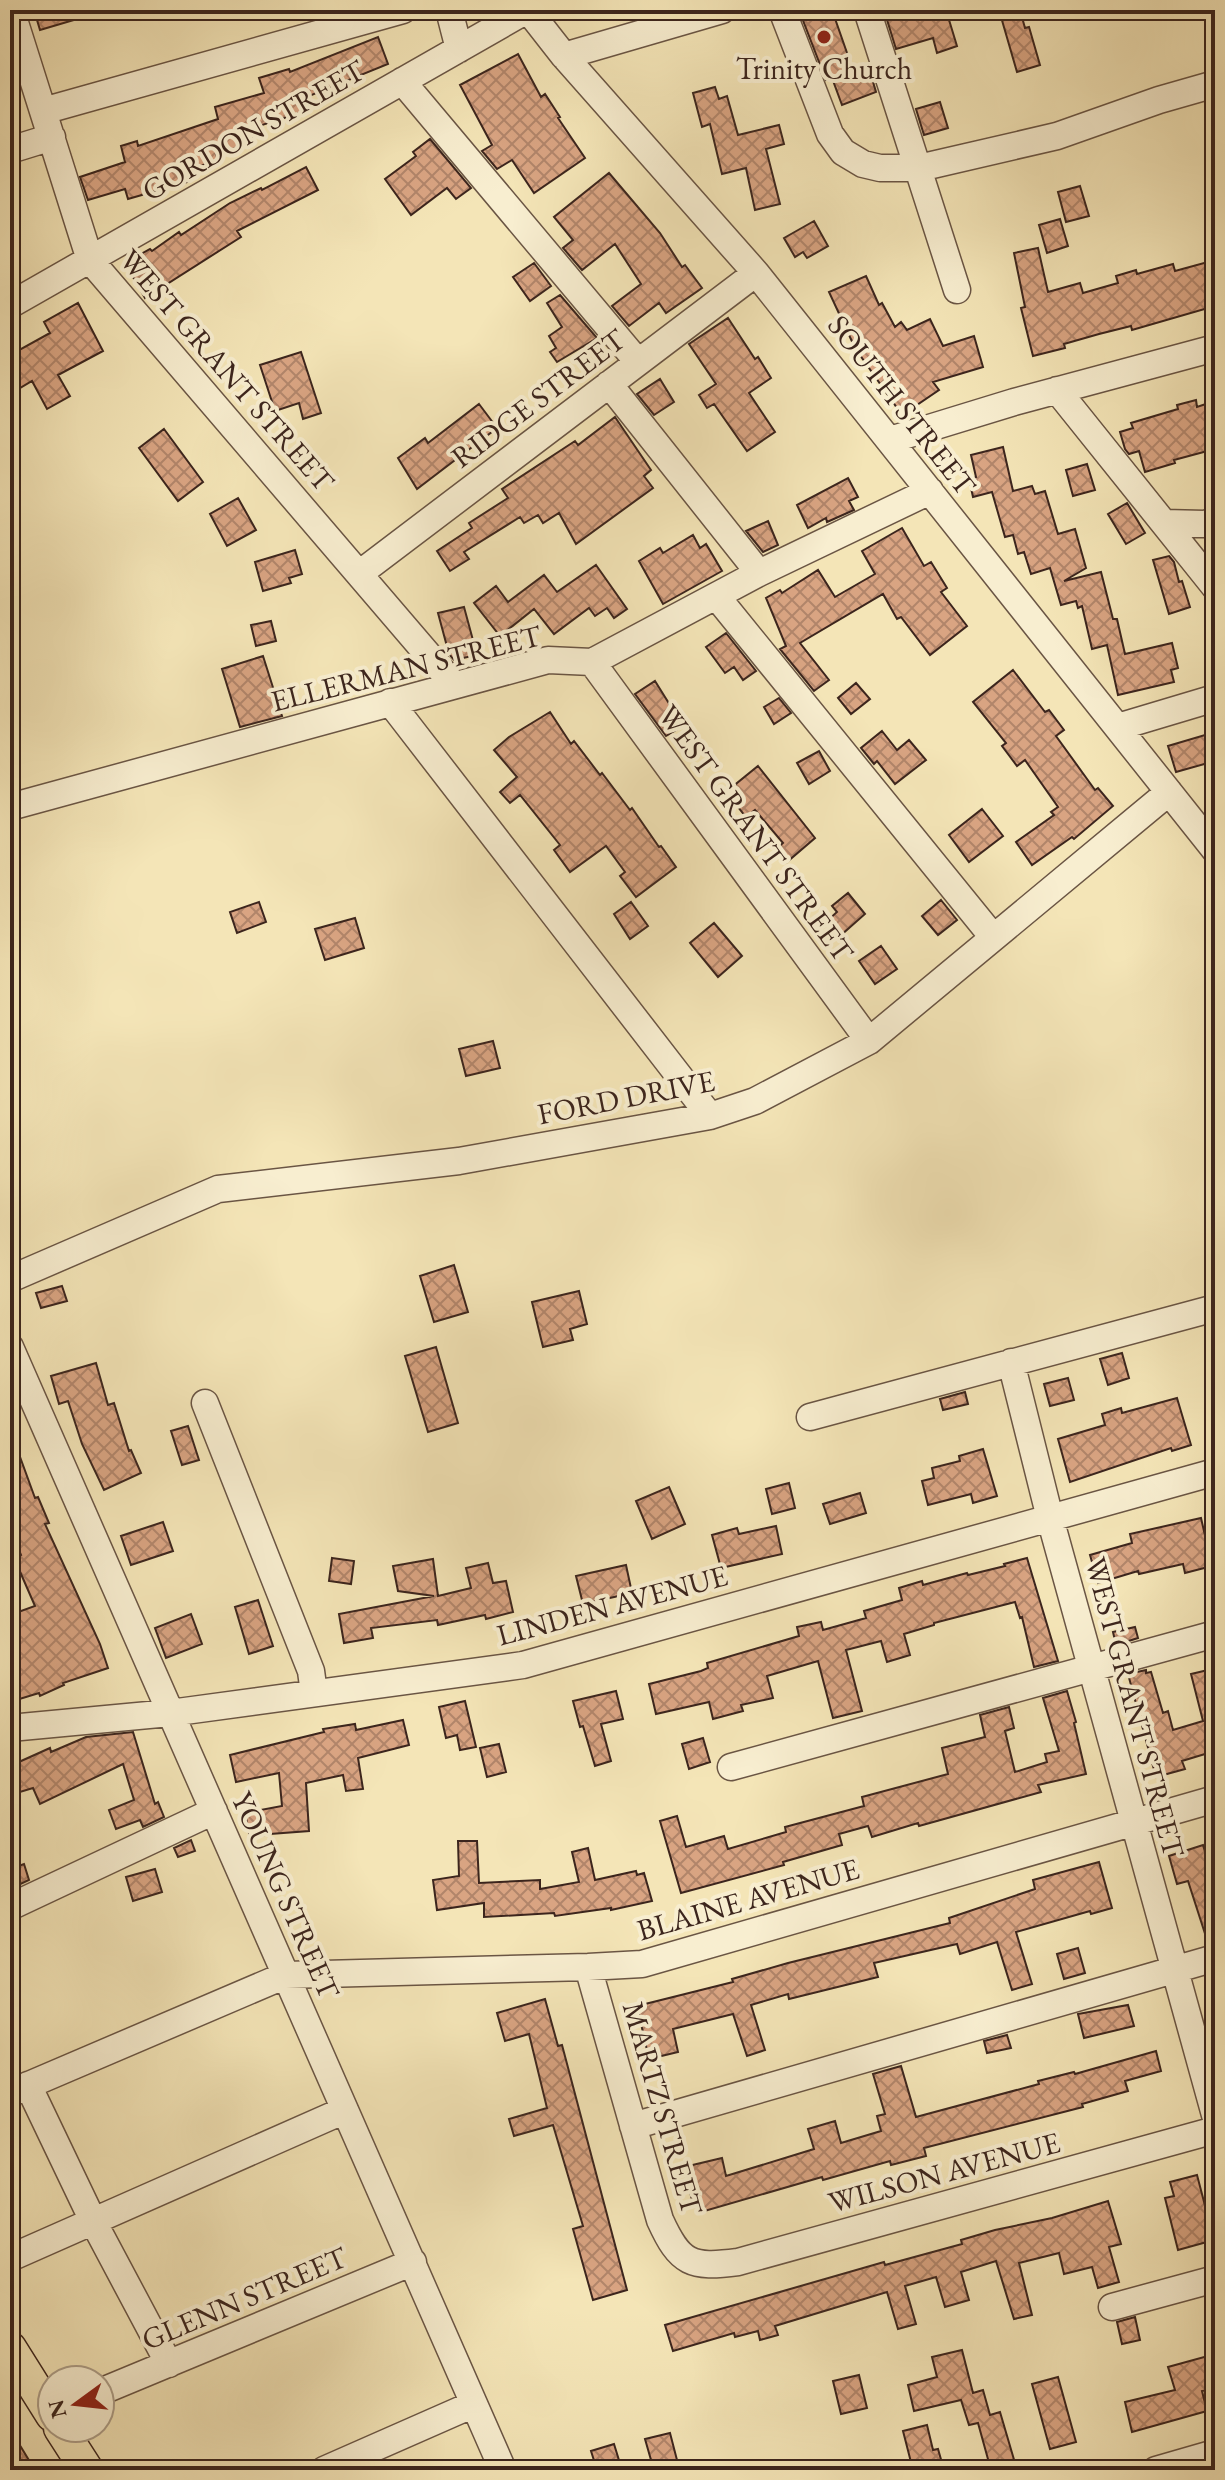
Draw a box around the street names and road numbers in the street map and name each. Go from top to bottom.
street label: GORDON STREET [135,50,372,210]
street label: WEST GRANT STREET [111,241,344,500]
street label: SOUTH STREET [819,307,985,504]
street label: RIDGE STREET [443,319,634,476]
street label: ELLERMAN STREET [267,615,546,720]
street label: WEST GRANT STREET [649,697,863,970]
street label: FORD DRIVE [534,1061,718,1133]
street label: WEST GRANT STREET [1076,1553,1194,1862]
street label: LINDEN AVENUE [492,1555,732,1655]
street label: YOUNG STREET [223,1785,349,2006]
street label: BLAINE AVENUE [632,1849,864,1949]
street label: MARTZ STREET [614,1997,712,2220]
street label: WILSON AVENUE [824,2122,1064,2222]
street label: GLENN STREET [135,2237,353,2359]

